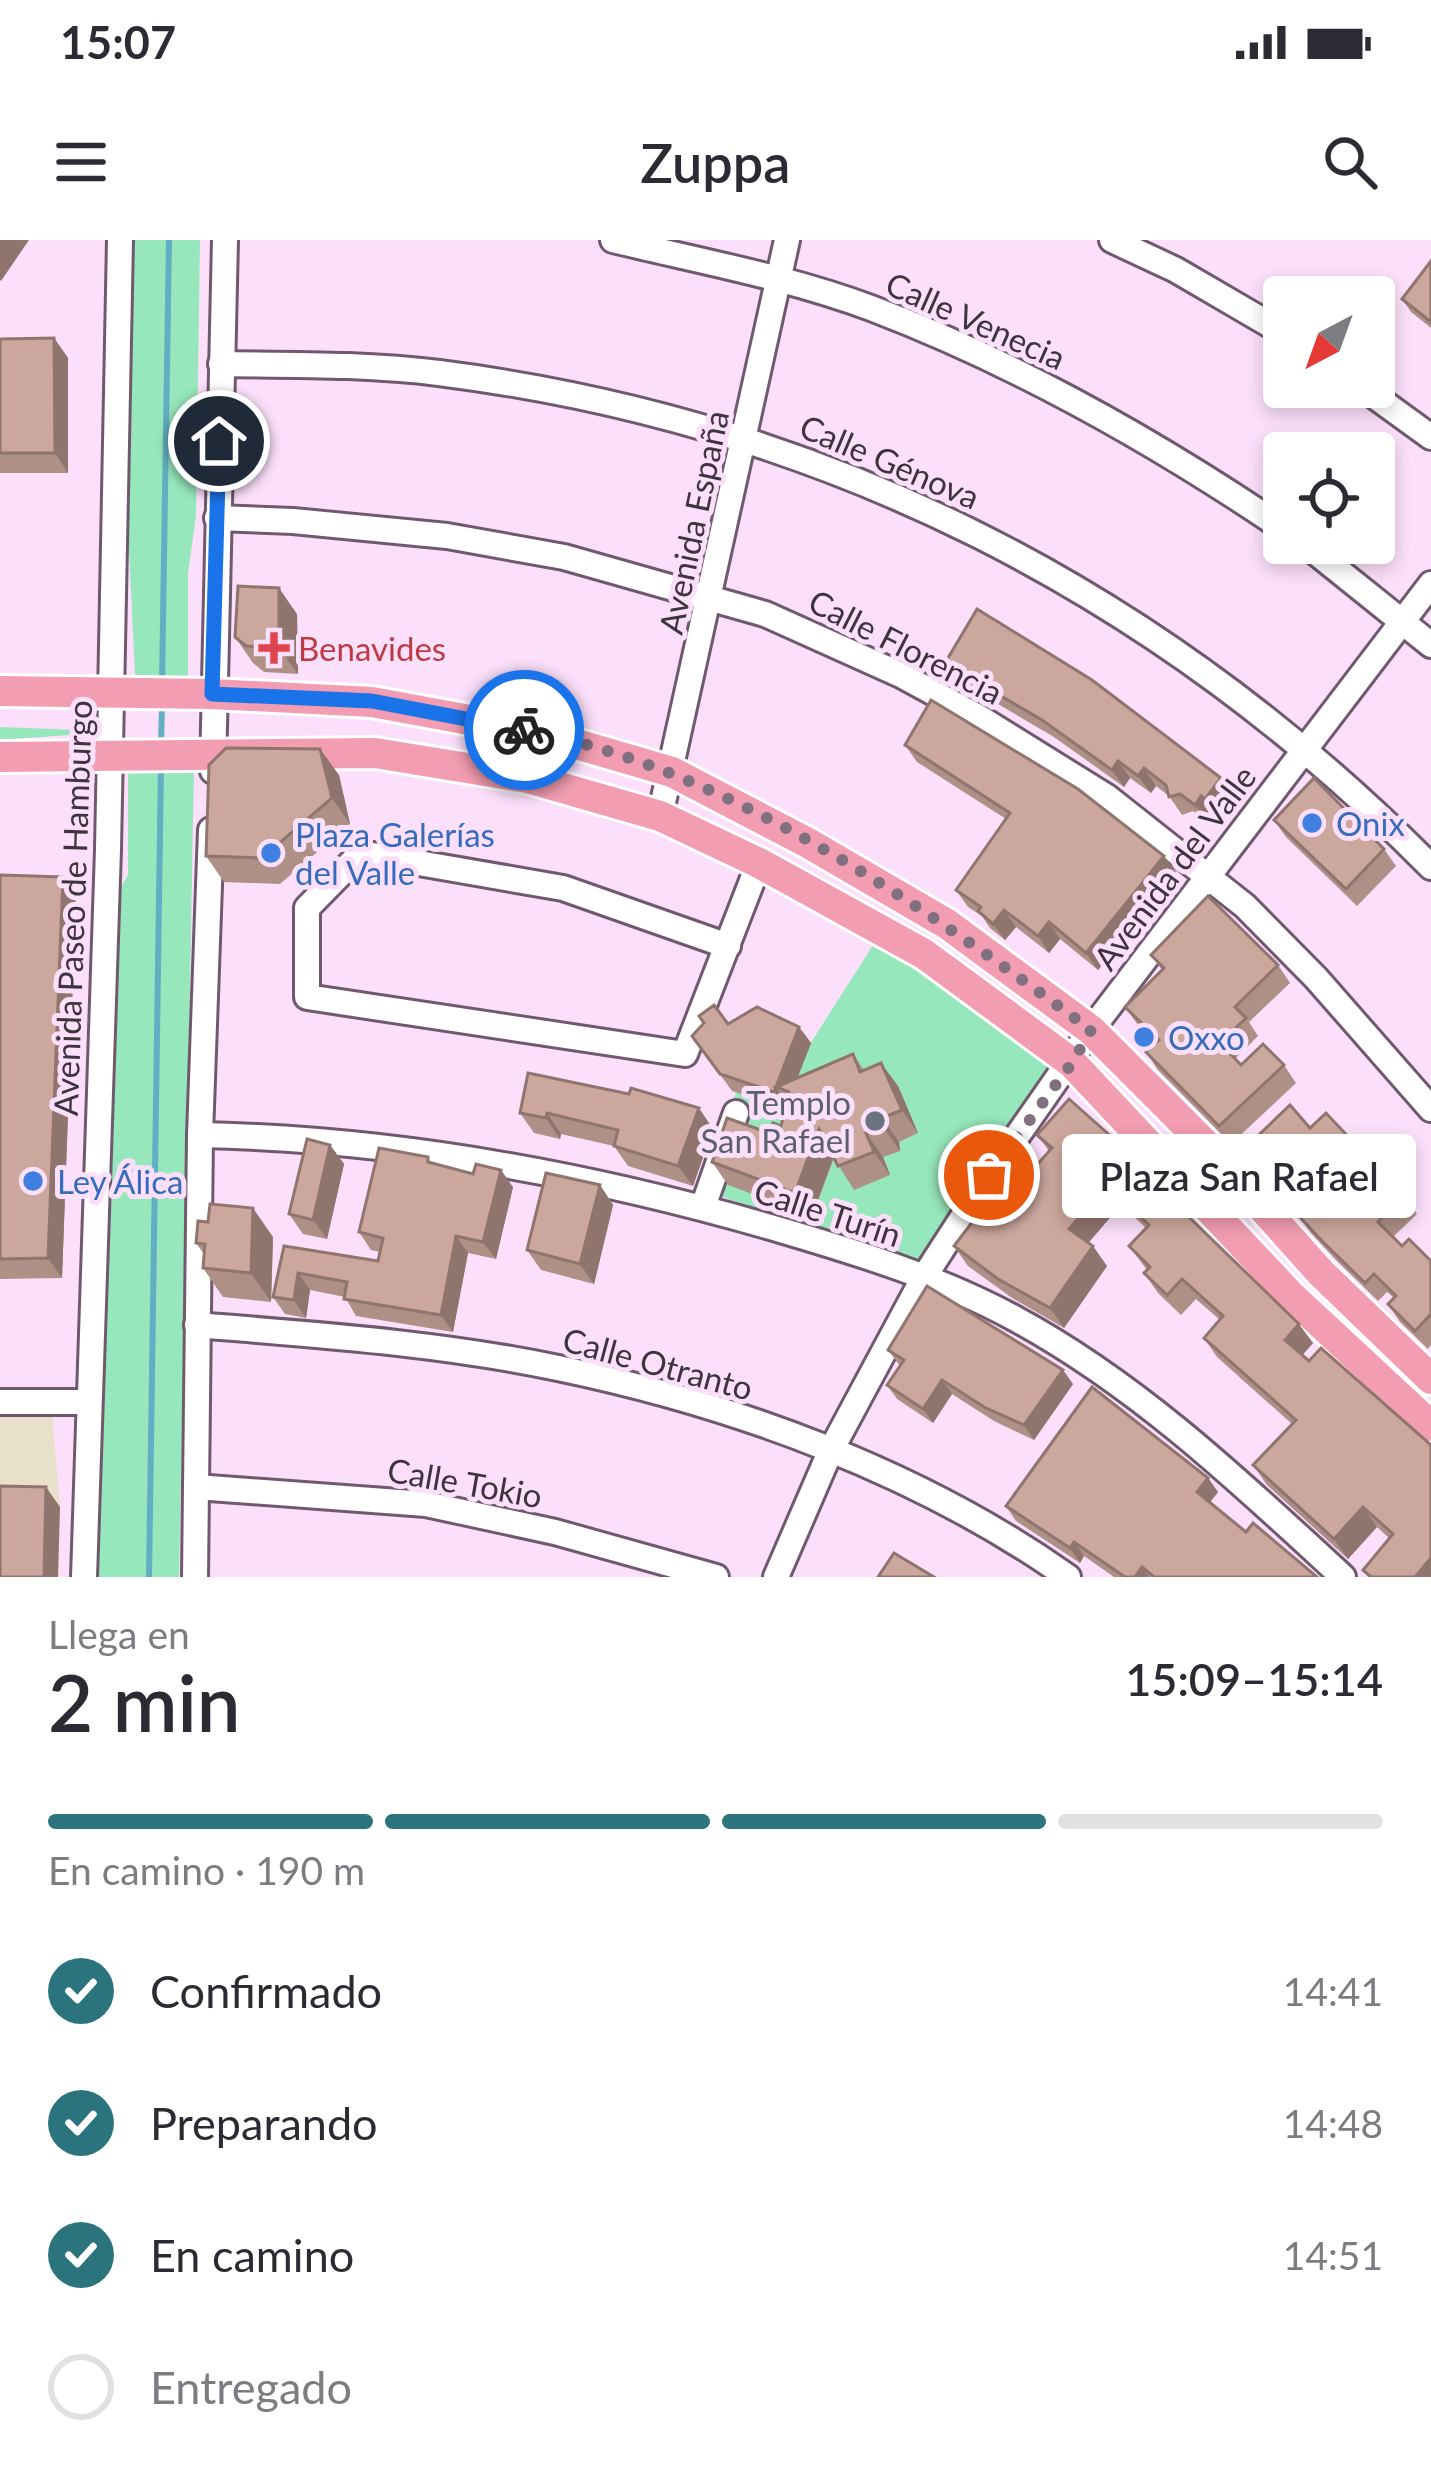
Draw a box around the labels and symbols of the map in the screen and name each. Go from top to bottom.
street label: Calle Venecia [880,263,1072,377]
north arrow [1263,276,1395,408]
pin [168,390,270,492]
street label: Calle Génova [794,405,986,517]
street label: Avenida España [650,407,736,637]
street label: Calle Florencia [802,580,1010,712]
place label: Benavides [298,628,446,668]
marker: Benavides [261,635,287,661]
courier [464,670,584,790]
street label: Avenida Paseo de Hamburgo [45,699,99,1117]
street label: Avenida del Valle [1084,757,1264,977]
place label: Onix [1336,803,1405,843]
marker: Onix [1299,810,1325,836]
place label: Plaza Galerías del Valle [295,814,495,892]
marker: Plaza Galerías del Valle [258,840,284,866]
place label: Oxxo [1168,1017,1245,1057]
marker: Oxxo [1131,1024,1157,1050]
place label: Templo San Rafael [700,1082,851,1160]
marker: Templo San Rafael [862,1108,888,1134]
pin [938,1124,1040,1226]
callout: Plaza San Rafael [1061,1133,1415,1217]
place label: Ley Álica [57,1161,183,1201]
marker: Ley Álica [20,1168,46,1194]
street label: Calle Turín [750,1170,906,1254]
street label: Calle Otranto [559,1318,757,1408]
street label: Calle Tokio [384,1449,546,1515]

